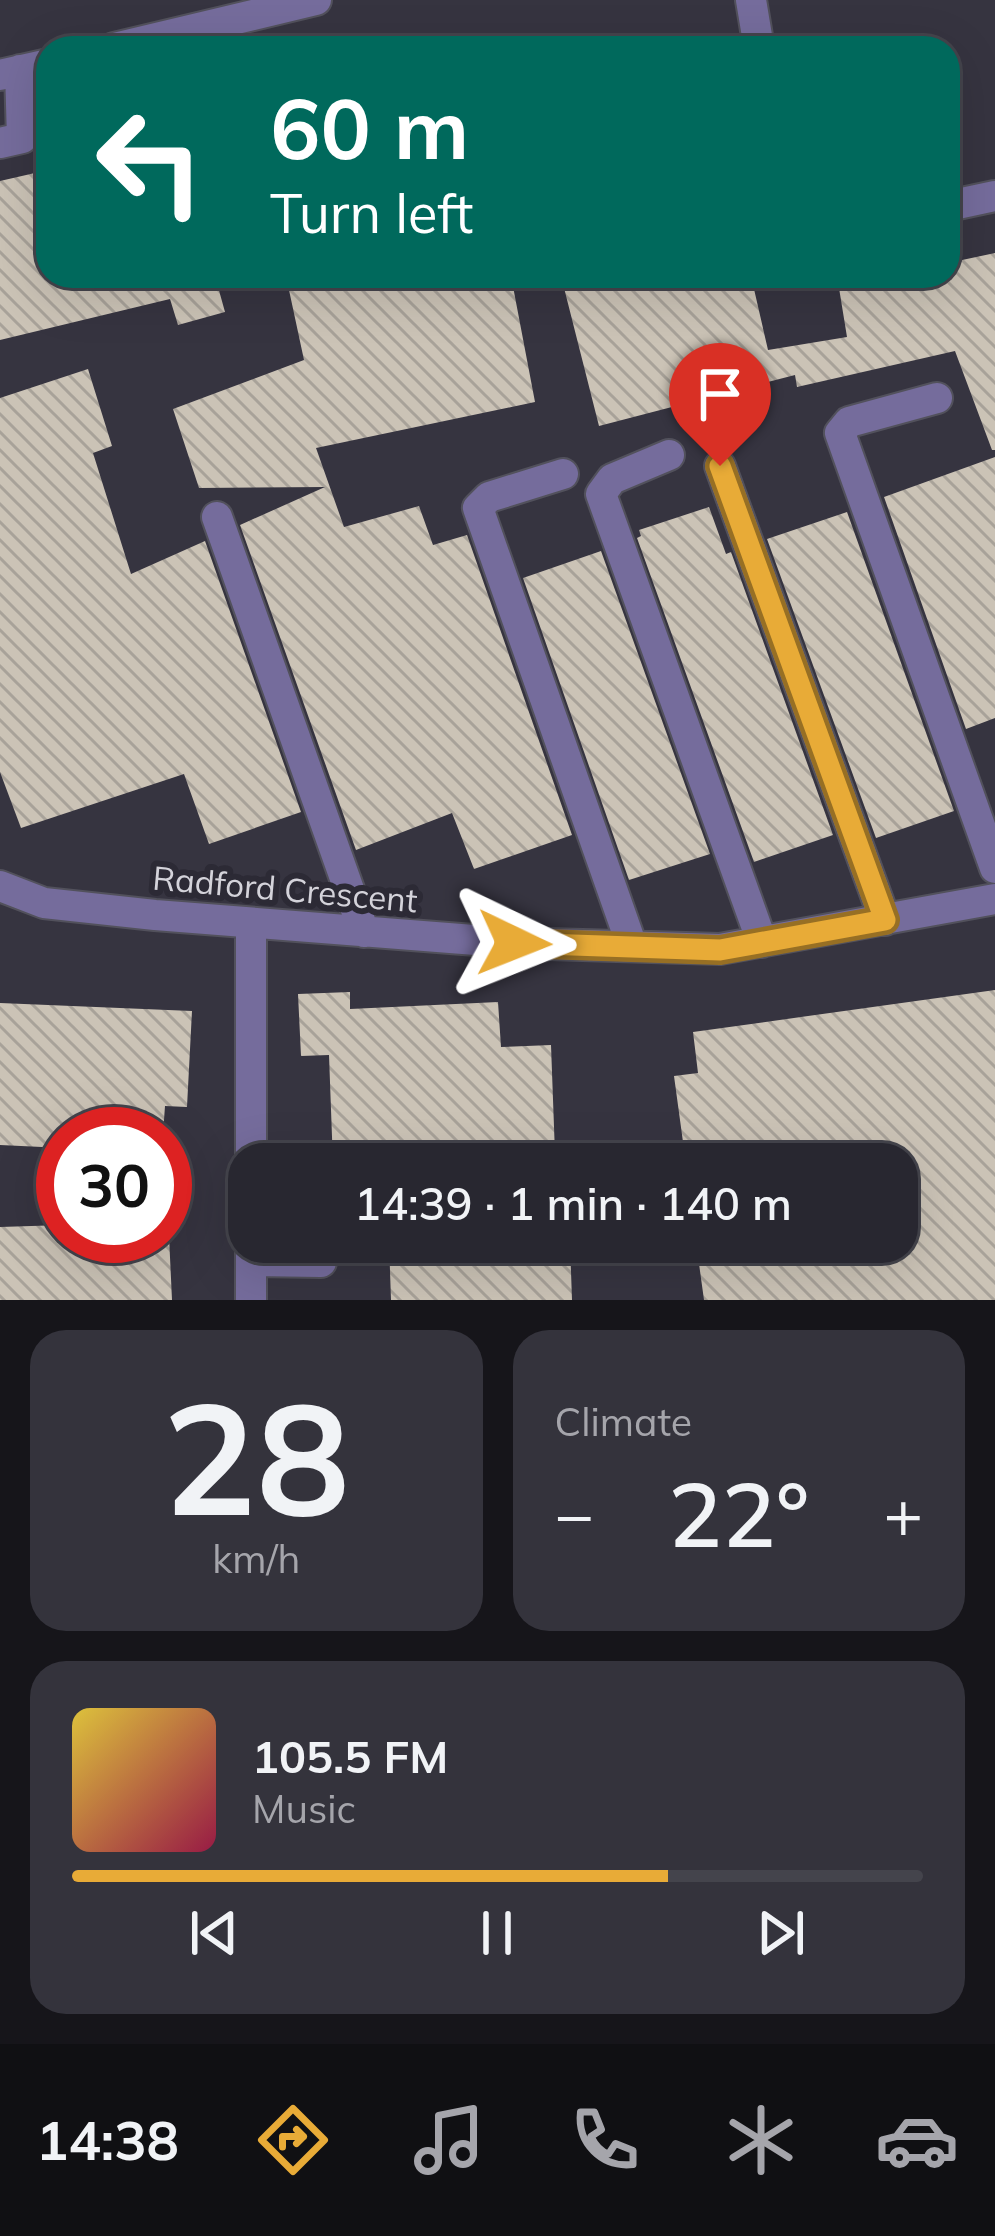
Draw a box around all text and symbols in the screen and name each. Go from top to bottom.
text: 60 m [270,75,469,180]
icon: left [72,84,228,240]
text: Turn left [270,179,473,247]
pin [669,343,771,466]
icon: arrive [687,361,753,427]
street label: Radford Crescent [151,857,419,920]
position arrow [451,880,577,1006]
speed limit sign: 30 [36,1107,192,1263]
text: 14:39 · 1 min · 140 m [354,1175,792,1231]
text: 28 [163,1358,350,1554]
text: Climate [555,1397,692,1446]
text: 22° [668,1457,810,1570]
text: − [555,1472,594,1555]
text: + [883,1472,923,1555]
text: km/h [212,1534,300,1583]
text: 105.5 FM [252,1728,448,1784]
text: Music [252,1784,356,1833]
icon: previous [181,1900,247,1966]
icon: pause [464,1900,530,1966]
icon: next [748,1900,814,1966]
icon: directions [251,2098,335,2182]
icon: music [407,2098,491,2182]
icon: phone [563,2098,647,2182]
icon: climate [719,2098,803,2182]
icon: car [875,2098,959,2182]
text: 14:38 [36,2106,179,2174]

